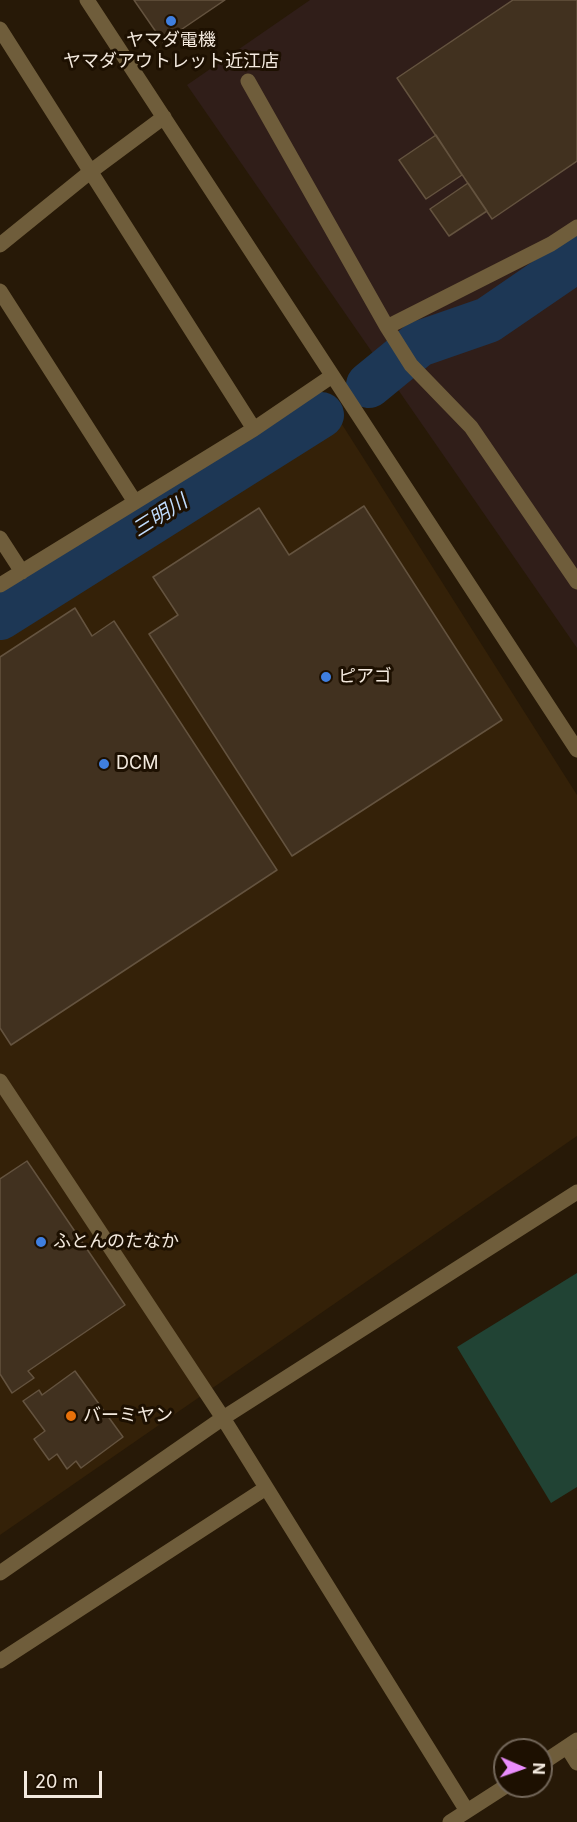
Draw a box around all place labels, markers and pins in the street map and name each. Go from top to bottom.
marker: ヤマダ電機 ヤマダアウトレット近江店 [164,14,178,28]
place label: ヤマダ電機 ヤマダアウトレット近江店 [63,30,279,72]
place label: ピアゴ [338,666,392,688]
marker: ピアゴ [319,670,333,684]
place label: DCM [116,753,158,775]
marker: DCM [97,757,111,771]
place label: ふとんのたなか [53,1231,179,1253]
marker: ふとんのたなか [34,1235,48,1249]
place label: バーミヤン [83,1405,173,1427]
marker: バーミヤン [64,1409,78,1423]

